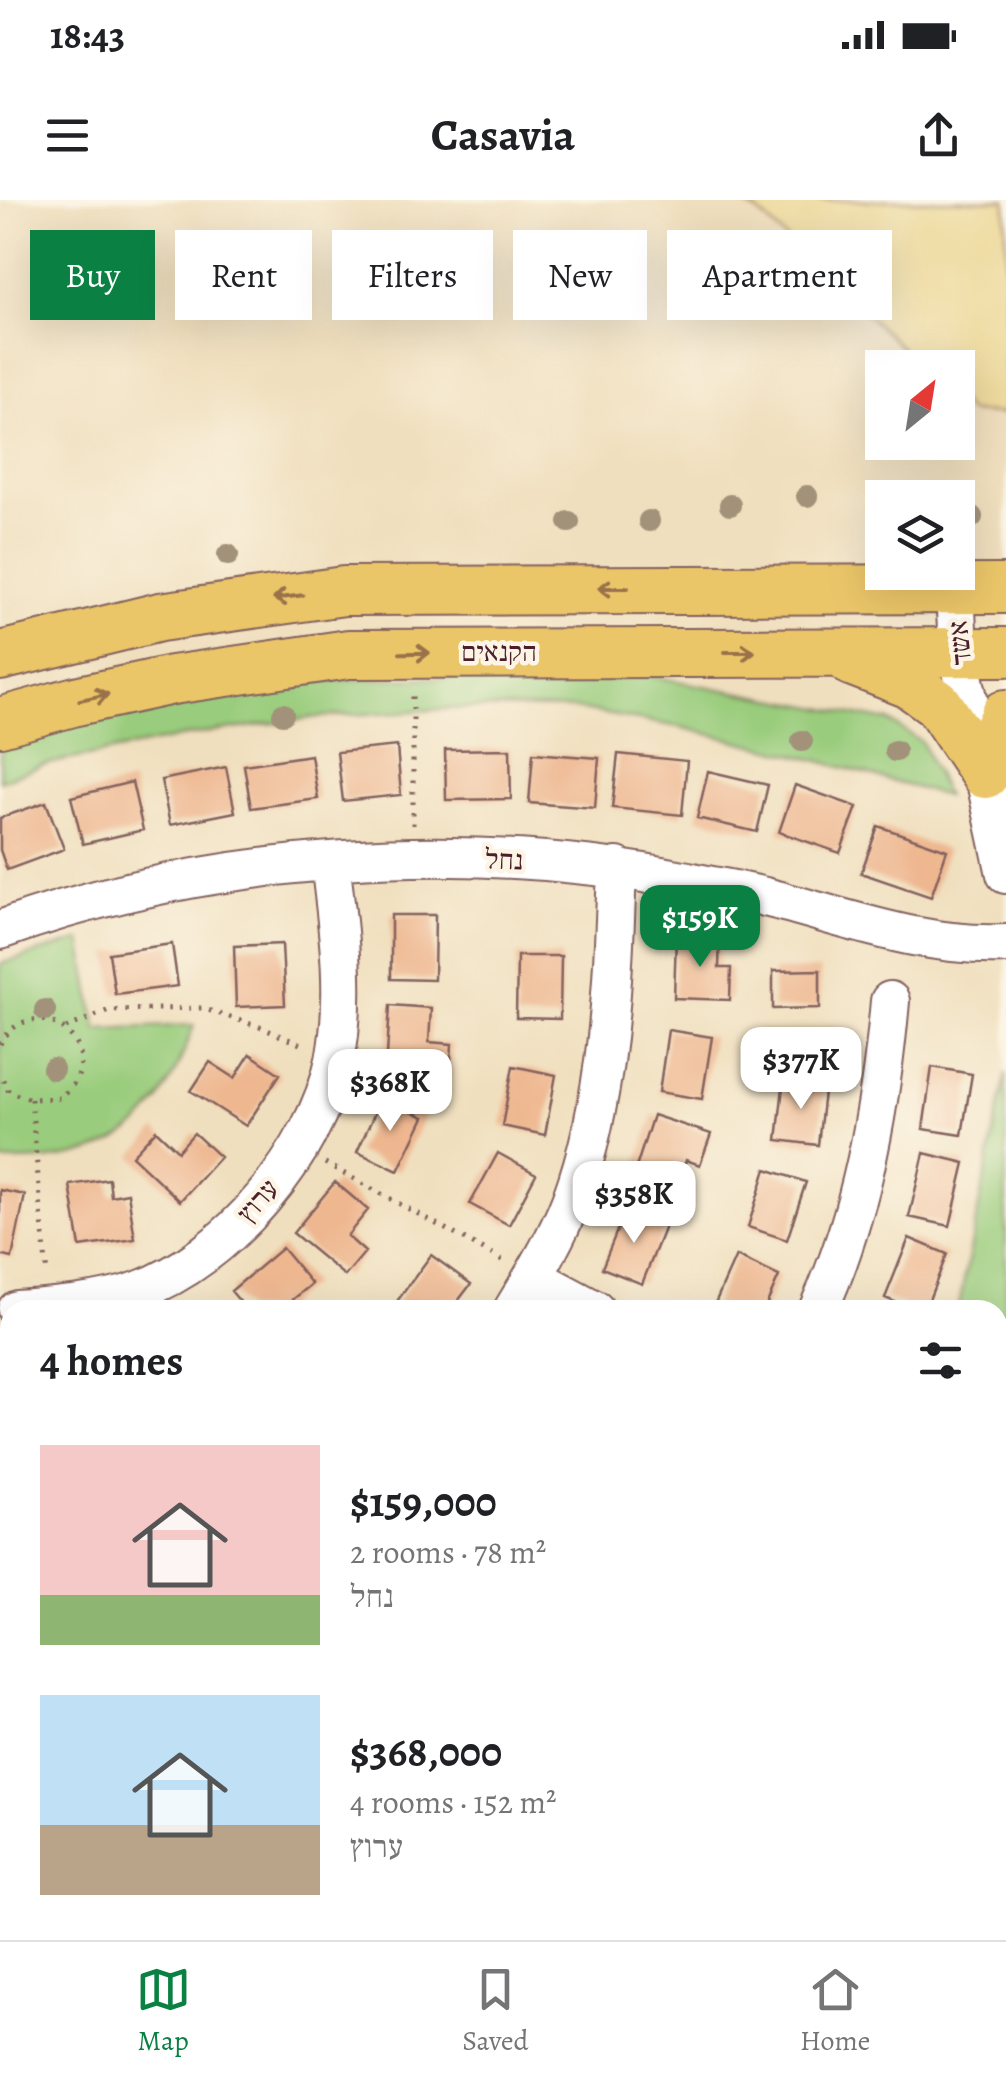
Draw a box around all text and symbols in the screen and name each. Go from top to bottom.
text: 18:43 [50,9,125,61]
text: Casavia [431,104,575,166]
icon: menu [40,108,95,163]
icon: share [911,108,966,163]
chip: Buy [30,230,155,320]
chip: Rent [175,230,312,320]
chip: Filters [332,230,493,320]
chip: New [513,230,647,320]
chip: Apartment [667,230,892,320]
north arrow [865,350,975,460]
map controls [865,350,975,590]
button: layers [865,480,975,590]
one-way arrow [597,578,630,598]
one-way arrow [273,588,305,607]
street label: אשד [939,619,981,667]
street label: הקנאים [461,633,537,671]
one-way arrow [724,642,756,662]
one-way arrow [399,643,431,662]
one-way arrow [77,686,109,705]
street label: נחל [484,840,524,880]
pin: $159K [630,885,770,970]
text: $159K [662,895,738,939]
pin: $377K [731,1027,871,1112]
text: $377K [762,1037,840,1081]
pin: $368K [320,1049,460,1134]
text: $368K [350,1059,430,1103]
pin: $358K [564,1161,704,1246]
street label: ערוץ [228,1171,288,1231]
text: $358K [595,1171,673,1215]
text: 4 homes [40,1332,183,1389]
icon: filters [913,1333,968,1388]
text: $159,000 [350,1473,497,1530]
icon: home [120,1485,240,1605]
text: 2 rooms · 78 m² [350,1530,546,1574]
text: נחל [350,1574,394,1618]
text: $368,000 [350,1723,502,1780]
icon: home [120,1735,240,1855]
text: 4 rooms · 152 m² [350,1780,557,1824]
text: ערוץ [350,1824,403,1868]
tab: Map [136,1962,191,2060]
tab: Saved [462,1962,529,2060]
tab: Home [800,1962,870,2060]

